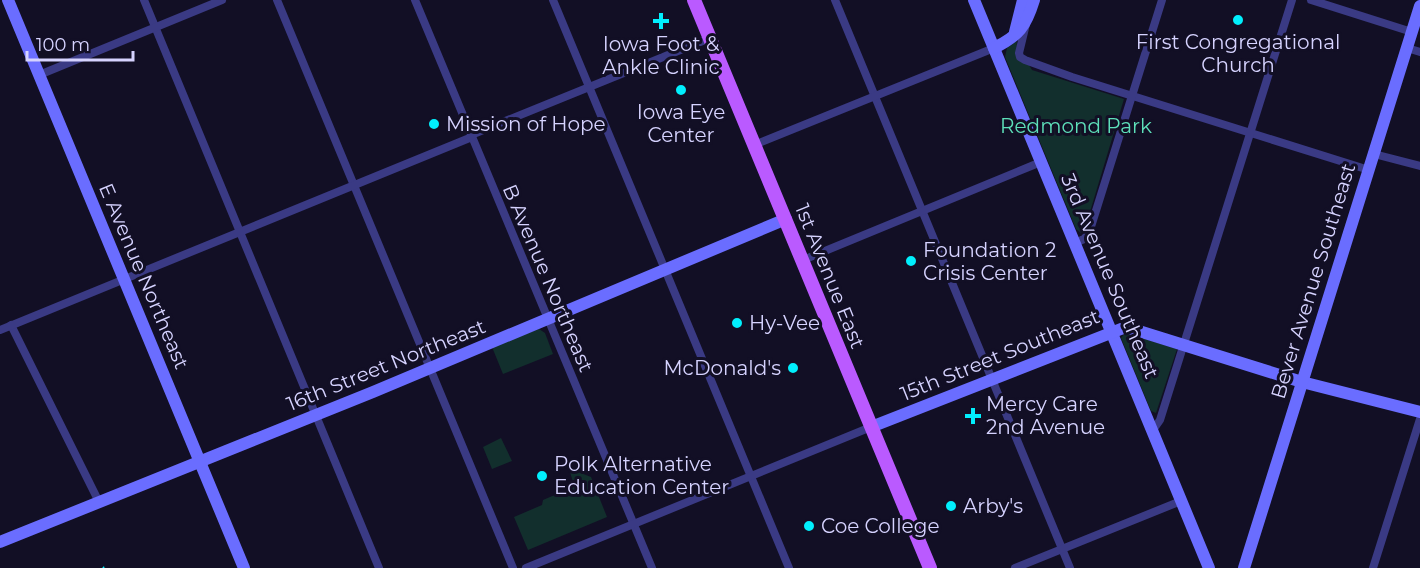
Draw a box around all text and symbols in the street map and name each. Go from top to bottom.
marker: Iowa Foot & Ankle Clinic [652,12,670,30]
marker: First Congregational Church [1231,13,1245,27]
scale bar [27,24,134,62]
place label: First Congregational Church [1136,30,1340,77]
place label: Iowa Foot & Ankle Clinic [602,32,720,79]
text: 100 m [36,34,90,56]
marker: Iowa Eye Center [674,83,688,97]
place label: Iowa Eye Center [637,100,725,147]
place label: Mission of Hope [446,112,606,136]
park label: Redmond Park [1000,114,1152,138]
marker: Mission of Hope [427,117,441,131]
street label: Bever Avenue Southeast [1266,160,1360,402]
street label: 3rd Avenue Southeast [1056,170,1164,382]
street label: E Avenue Northeast [94,179,194,373]
street label: B Avenue Northeast [498,181,598,375]
street label: 1st Avenue East [790,200,870,352]
place label: Foundation 2 Crisis Center [923,238,1056,285]
marker: Foundation 2 Crisis Center [904,254,918,268]
street label: 15th Street Southeast [897,304,1103,406]
place label: Hy-Vee [749,311,820,335]
street label: 16th Street Northeast [283,314,489,416]
marker: Hy-Vee [730,316,744,330]
place label: McDonald's [664,356,781,380]
marker: McDonald's [786,361,800,375]
place label: Mercy Care 2nd Avenue [986,392,1105,439]
marker: Mercy Care 2nd Avenue [964,407,982,425]
place label: Polk Alternative Education Center [554,452,729,499]
marker: Polk Alternative Education Center [535,469,549,483]
place label: Arby's [963,494,1023,518]
marker: Arby's [944,499,958,513]
place label: Coe College [821,514,939,538]
marker: Coe College [802,519,816,533]

